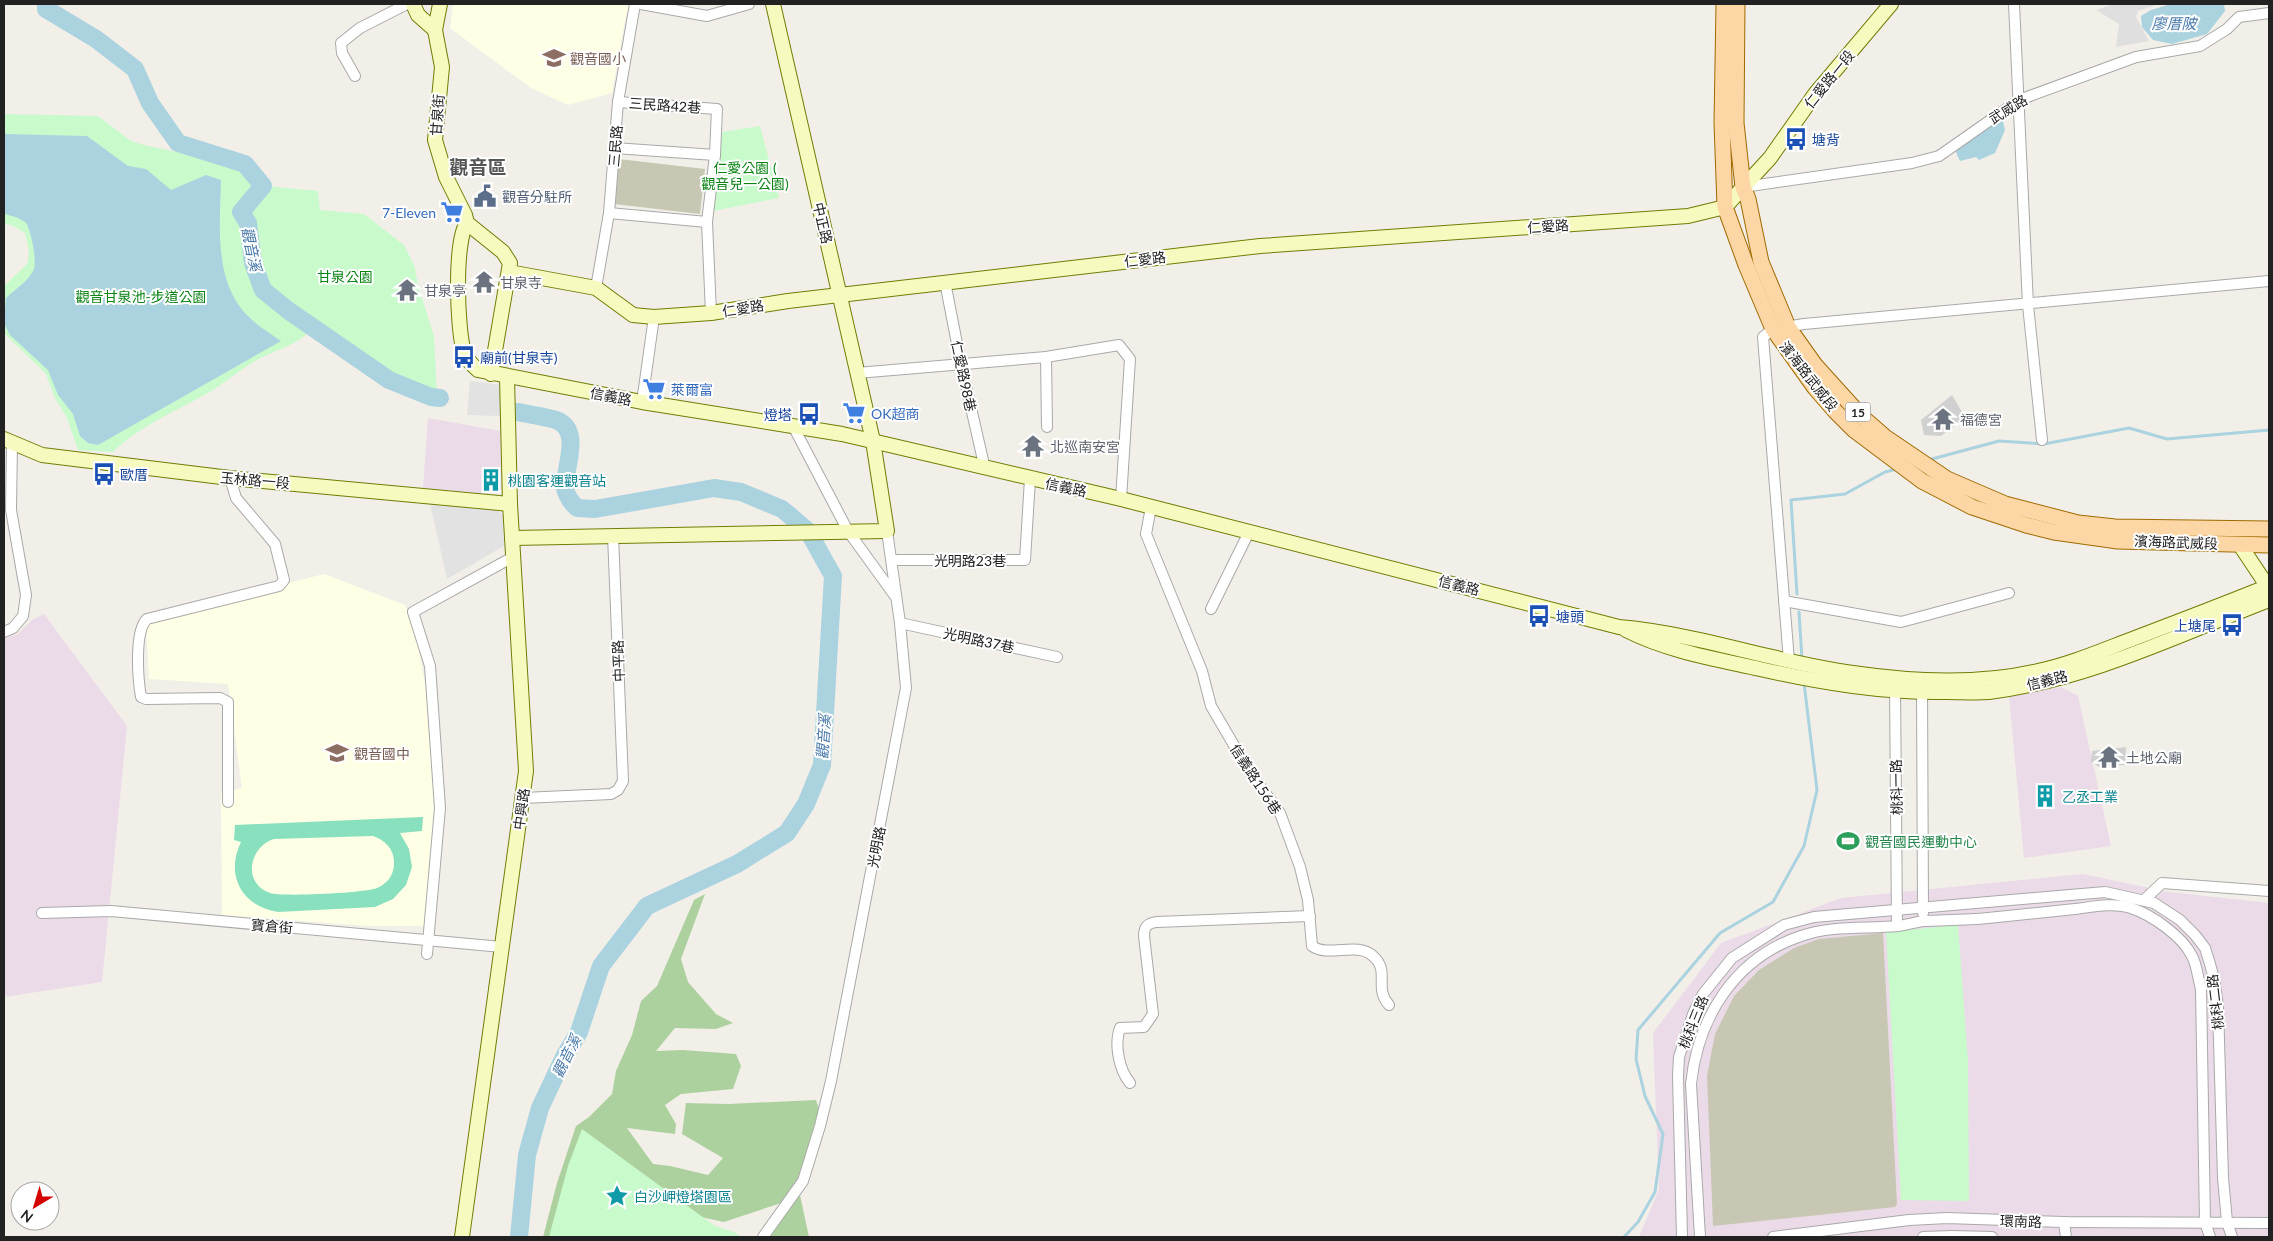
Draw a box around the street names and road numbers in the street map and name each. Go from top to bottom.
street label: 仁愛路一段 [1800,46,1858,112]
street label: 武威路 [1986,91,2030,127]
street label: 甘泉街 [427,93,447,137]
street label: 三民路42巷 [628,94,702,116]
street label: 三民路 [605,124,625,168]
street label: 中正路 [810,201,836,245]
street label: 仁愛路 [1526,216,1570,236]
street label: 仁愛路 [1123,248,1167,270]
street label: 仁愛路 [721,296,765,320]
street label: 濱海路武威段 [1776,338,1842,414]
street label: 仁愛路98巷 [948,339,980,413]
street label: 信義路 [589,384,633,408]
road number: 15 [1846,402,1870,422]
street label: 玉林路一段 [219,468,291,492]
street label: 信義路 [1044,474,1088,500]
street label: 濱海路武威段 [2134,532,2218,552]
street label: 光明路23巷 [934,552,1006,569]
street label: 信義路 [1437,572,1481,598]
street label: 光明路37巷 [942,624,1016,656]
street label: 中平路 [609,640,627,682]
street label: 信義路 [2025,667,2069,693]
street label: 信義路156巷 [1227,741,1285,817]
street label: 桃科一路 [1887,759,1905,815]
street label: 中興路 [510,787,532,831]
street label: 光明路 [864,825,888,869]
street label: 寶倉街 [250,916,294,936]
street label: 桃科二路 [2203,973,2227,1031]
street label: 桃科三路 [1675,993,1711,1051]
street label: 環南路 [2000,1212,2042,1230]

